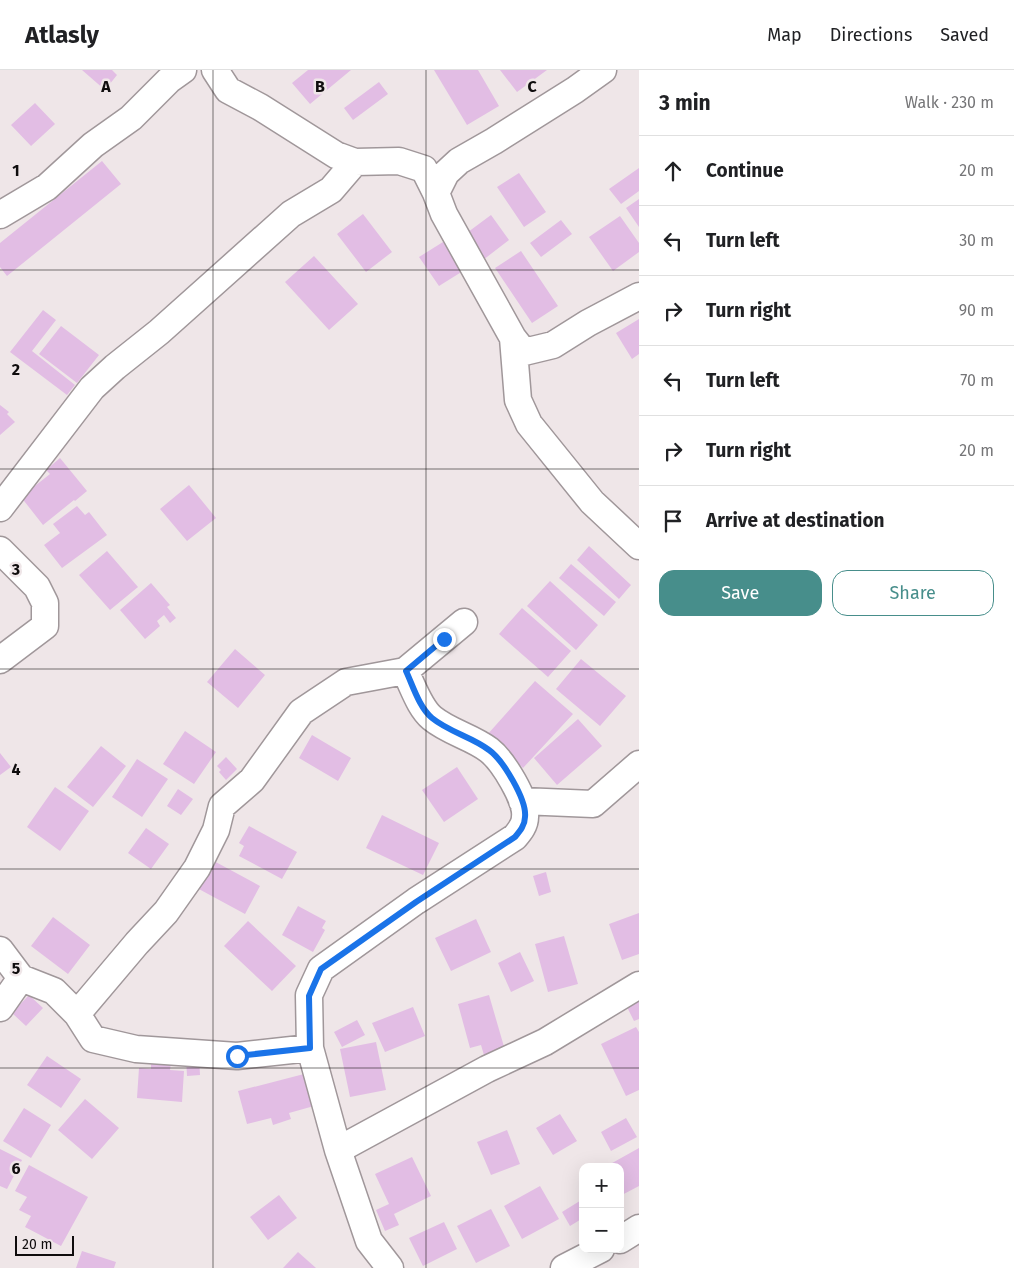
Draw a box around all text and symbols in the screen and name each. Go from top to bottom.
text: Atlasly [25,21,99,49]
text: Map [767,24,802,46]
text: Directions [830,24,912,46]
text: Saved [940,24,989,46]
text: A [100,77,111,96]
text: B [315,77,325,96]
text: C [527,77,537,96]
text: 3 min [659,90,711,116]
text: Walk · 230 m [905,93,994,112]
icon: ahead [659,157,687,185]
text: Continue [706,159,784,182]
text: 1 [12,161,20,180]
text: 20 m [959,161,994,180]
icon: left [659,227,687,255]
text: Turn left [706,229,780,252]
text: 30 m [959,231,994,250]
icon: right [659,297,687,325]
text: Turn right [706,299,791,322]
text: 90 m [959,301,994,320]
text: 2 [12,360,20,379]
icon: left [659,367,687,395]
text: Turn left [706,369,780,392]
text: 70 m [960,371,994,390]
icon: right [659,437,687,465]
text: Turn right [706,439,791,462]
text: 20 m [959,441,994,460]
icon: arrive [659,507,687,535]
text: Arrive at destination [706,509,885,532]
text: 3 [11,560,20,579]
button: Save [659,570,822,616]
button: Share [832,570,994,616]
route end [433,628,456,651]
text: 4 [11,760,21,779]
text: 5 [12,959,21,978]
route start [226,1045,249,1068]
text: 6 [11,1159,21,1178]
map controls [579,1163,624,1253]
button: + [579,1163,624,1208]
button: − [579,1208,624,1253]
scale bar [15,1233,74,1256]
text: 20 m [22,1236,52,1253]

